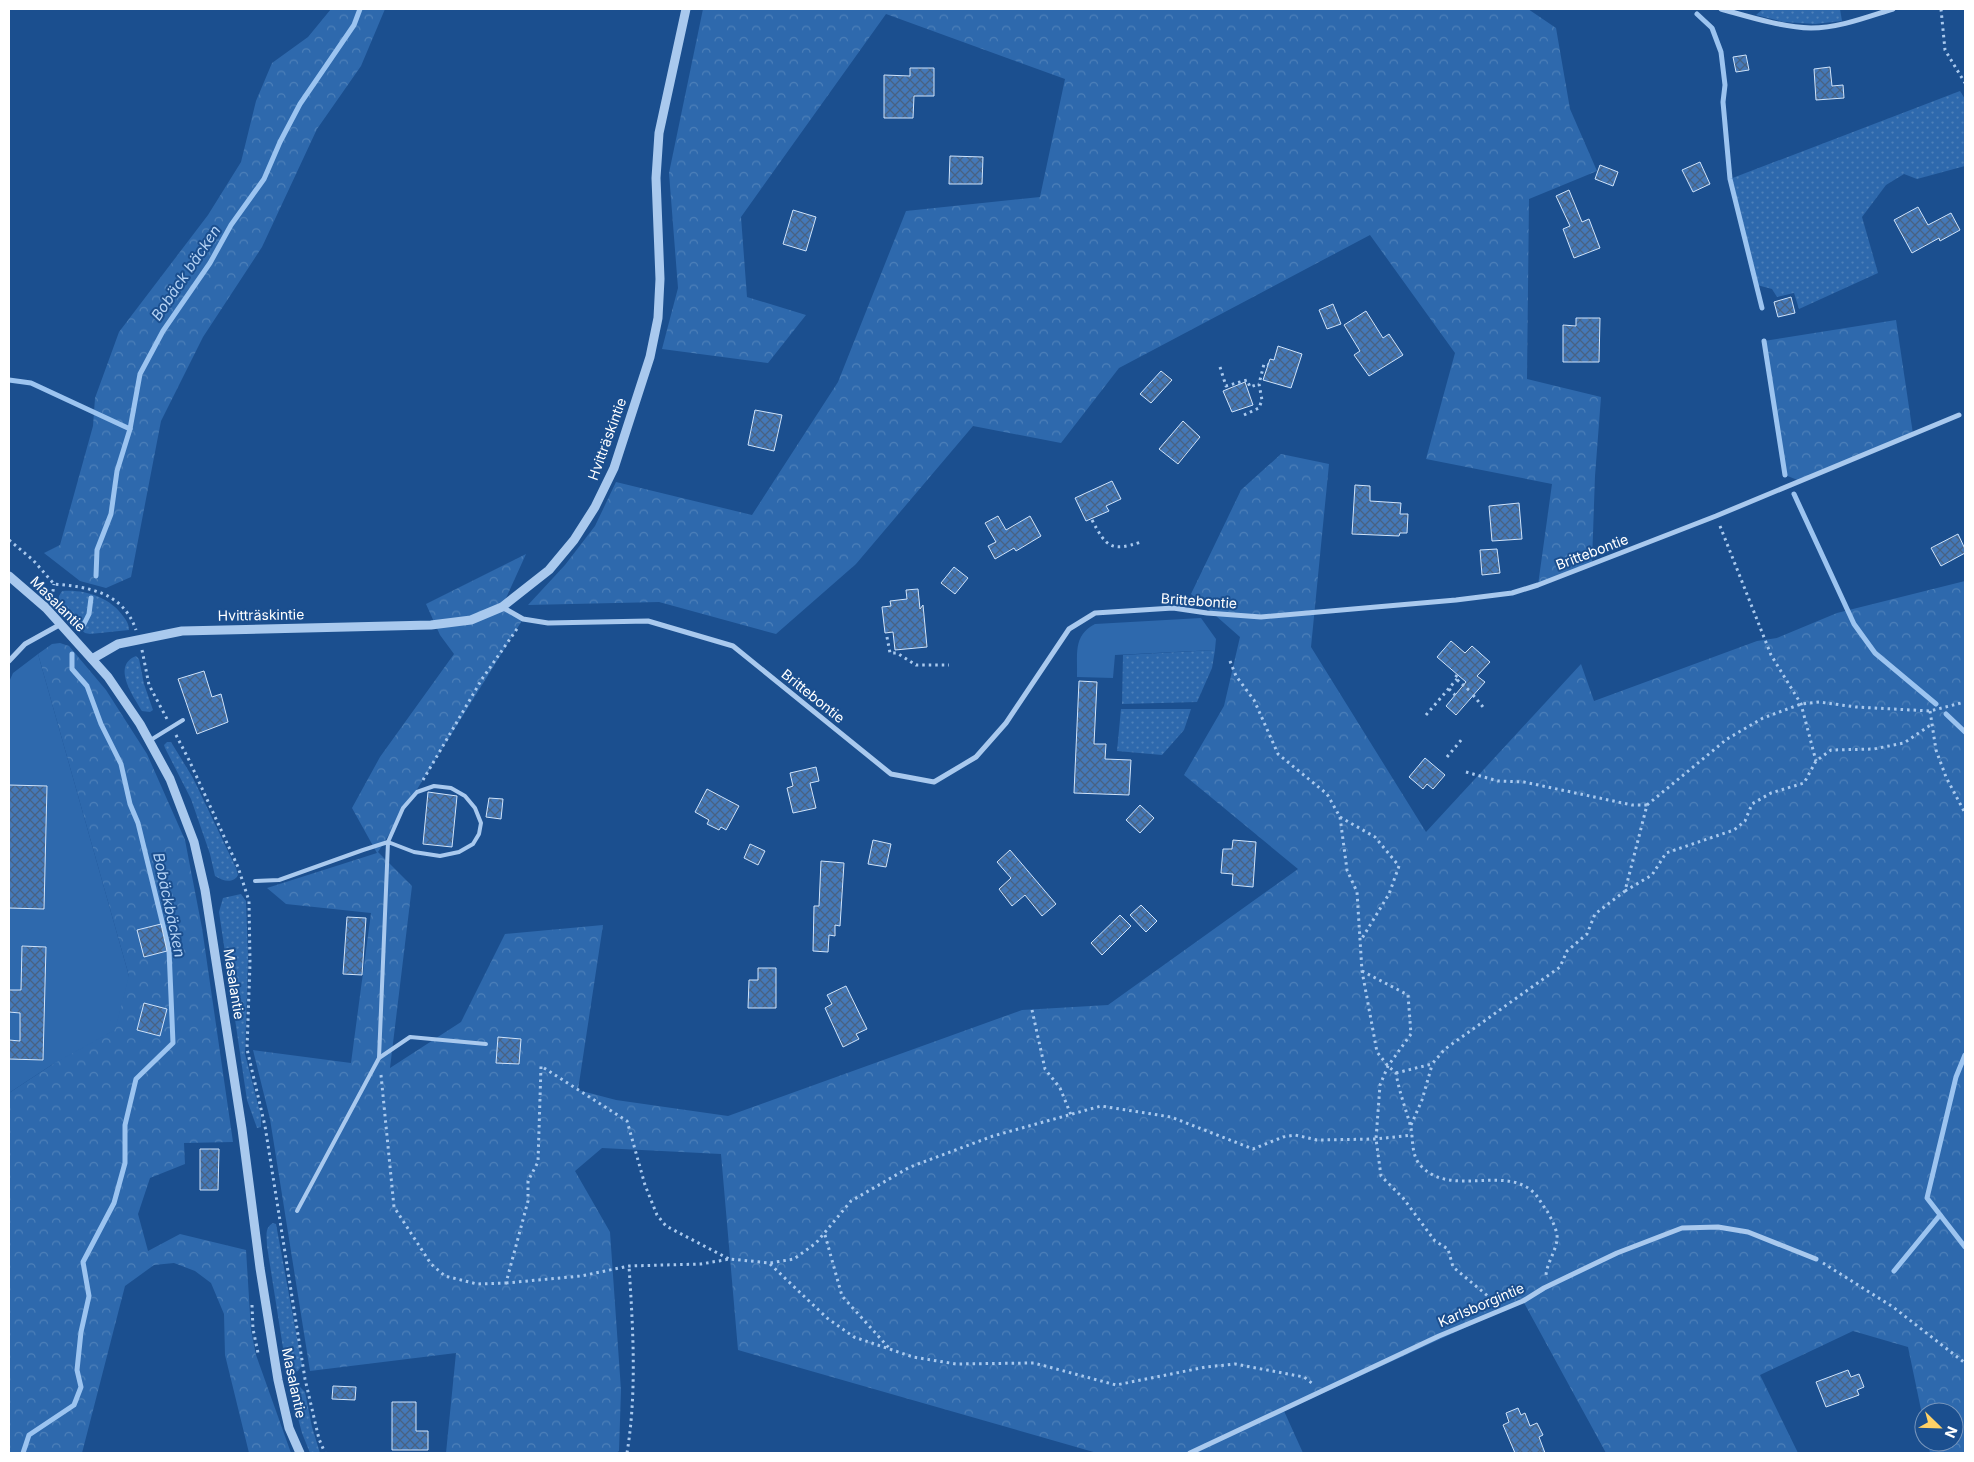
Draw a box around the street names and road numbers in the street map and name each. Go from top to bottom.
street label: Hvitträskintie [584,395,629,482]
street label: Brittebontie [1553,530,1630,573]
street label: Masalantie [27,572,90,635]
street label: Brittebontie [1160,589,1238,612]
street label: Hvitträskintie [218,605,304,624]
street label: Brittebontie [778,665,848,726]
street label: Masalantie [221,947,248,1021]
street label: Karlsborgintie [1435,1279,1526,1330]
street label: Masalantie [279,1346,310,1420]

